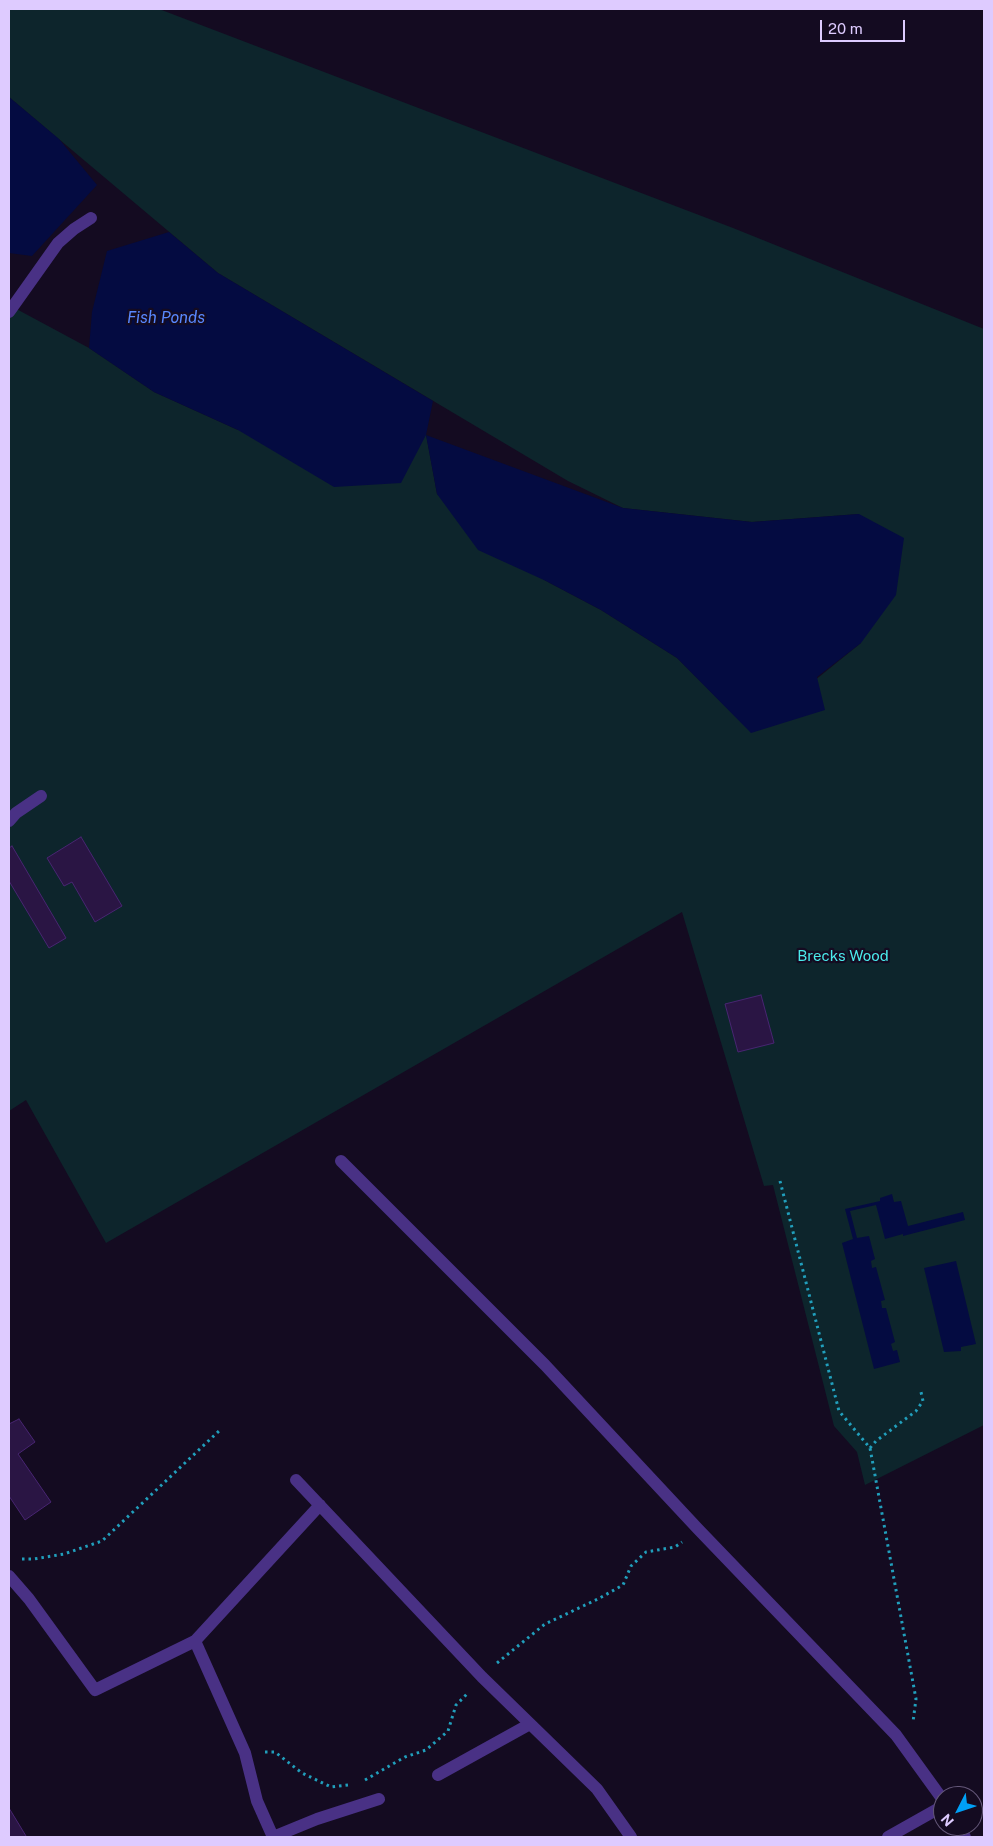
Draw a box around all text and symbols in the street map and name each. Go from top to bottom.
scale bar [823,10,908,42]
text: 20 m [828,20,863,37]
water label: Fish Ponds [127,308,205,328]
park label: Brecks Wood [797,947,889,965]
north arrow [933,1786,983,1836]
text: N [938,1811,957,1830]

